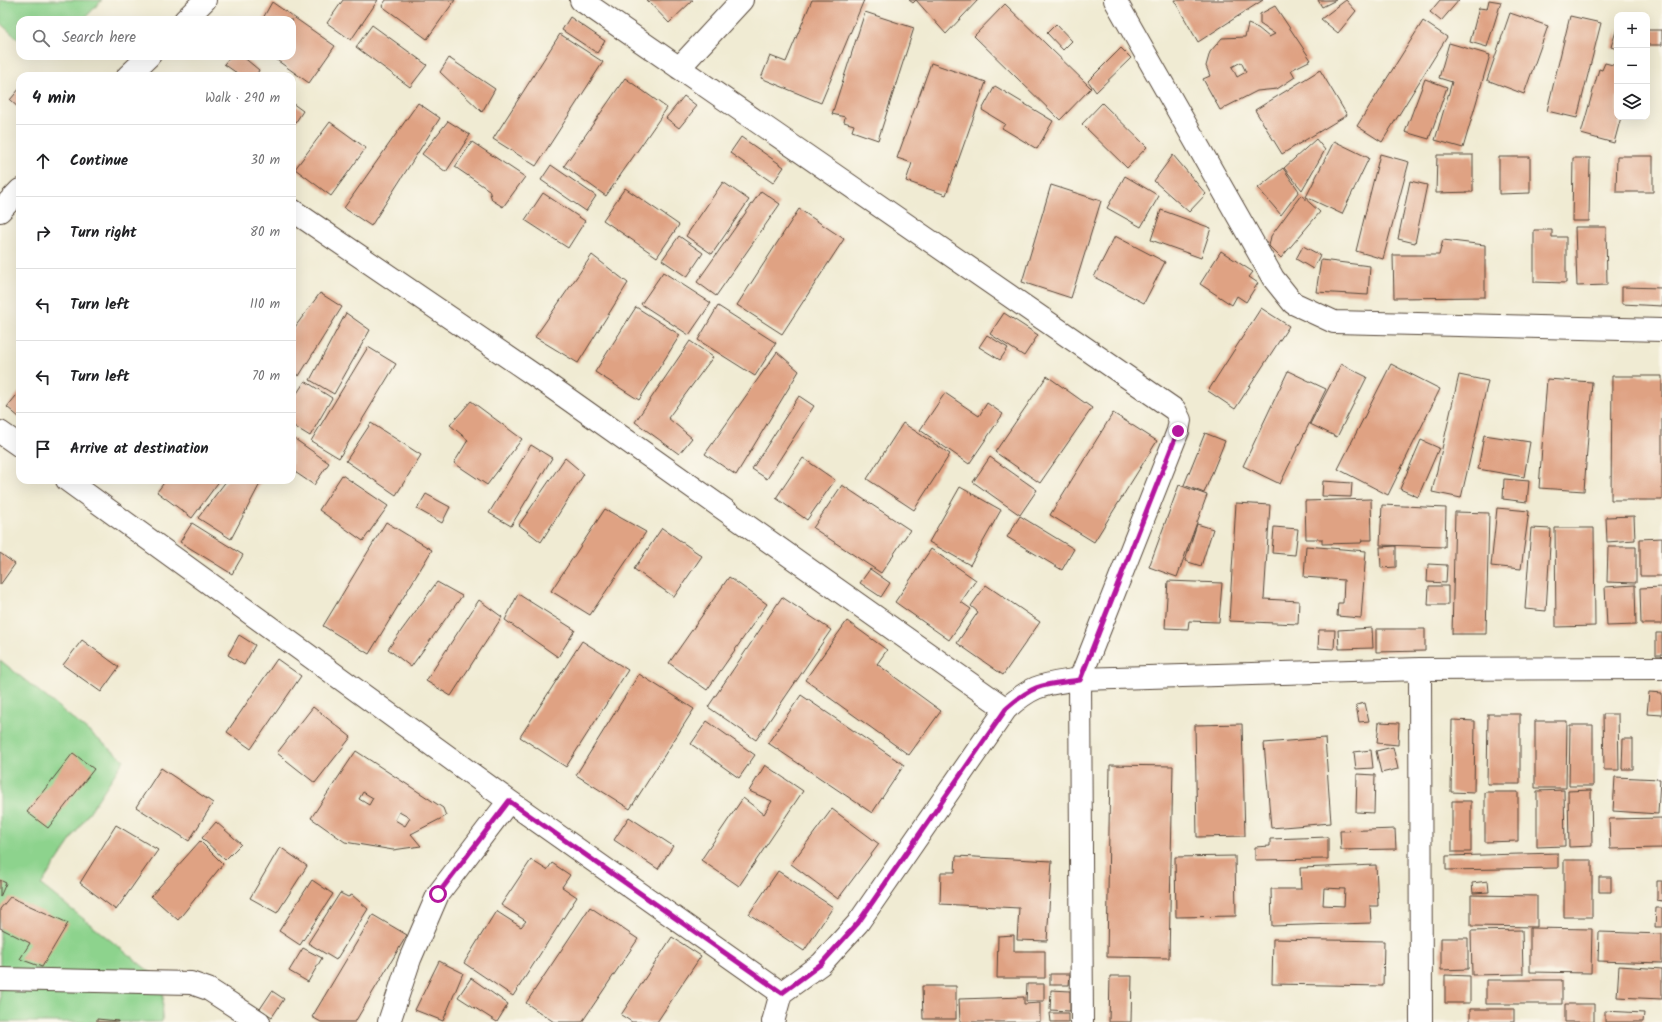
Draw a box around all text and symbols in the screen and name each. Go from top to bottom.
map controls [1614,12,1650,120]
button: + [1614,12,1650,48]
search box [16,16,296,60]
text: Search here [62,26,136,50]
icon: search [30,27,52,49]
button: − [1614,48,1650,84]
button: layers [1614,84,1650,120]
text: 4 min [32,85,76,112]
text: Walk · 290 m [205,88,280,109]
text: Continue [70,149,128,173]
icon: ahead [32,150,54,172]
text: 30 m [251,150,280,171]
text: Turn right [70,221,137,245]
icon: right [32,222,54,244]
text: 80 m [250,222,280,243]
text: Turn left [70,293,130,317]
icon: left [32,294,54,316]
text: 110 m [250,294,280,315]
text: Turn left [70,365,130,389]
icon: left [32,366,54,388]
text: 70 m [252,366,280,387]
route end [1169,422,1187,440]
text: Arrive at destination [70,437,209,461]
icon: arrive [32,438,54,460]
route start [429,885,447,903]

